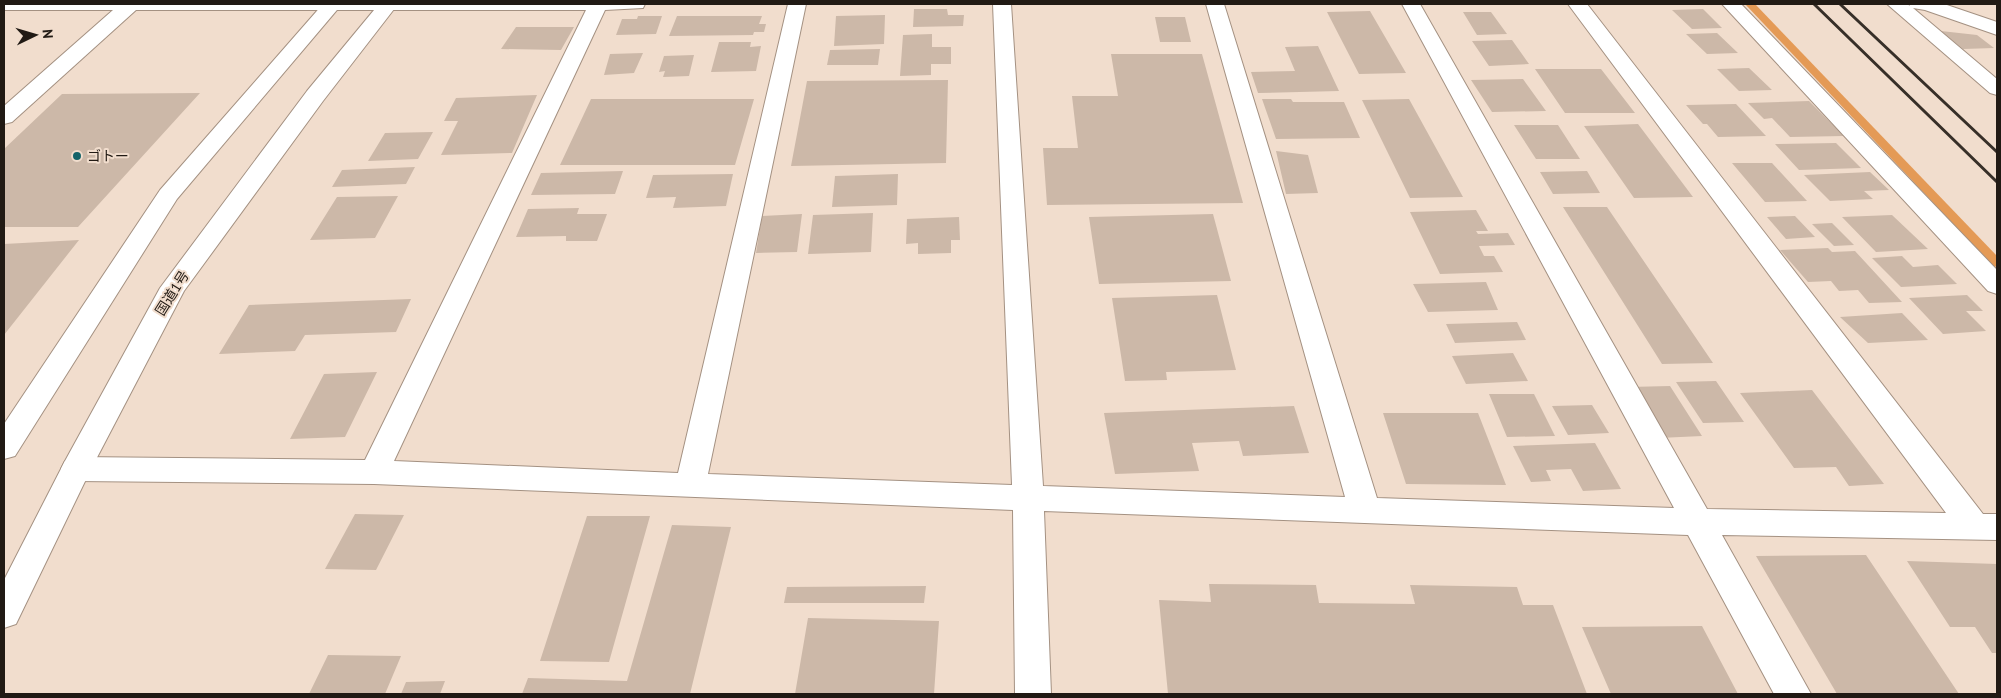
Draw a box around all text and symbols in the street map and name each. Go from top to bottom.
north arrow [10,10,60,60]
text: N [39,28,57,39]
place label: ゴトー [87,147,129,165]
marker: ゴトー [71,150,83,162]
street label: 国道1号 [151,267,193,319]

